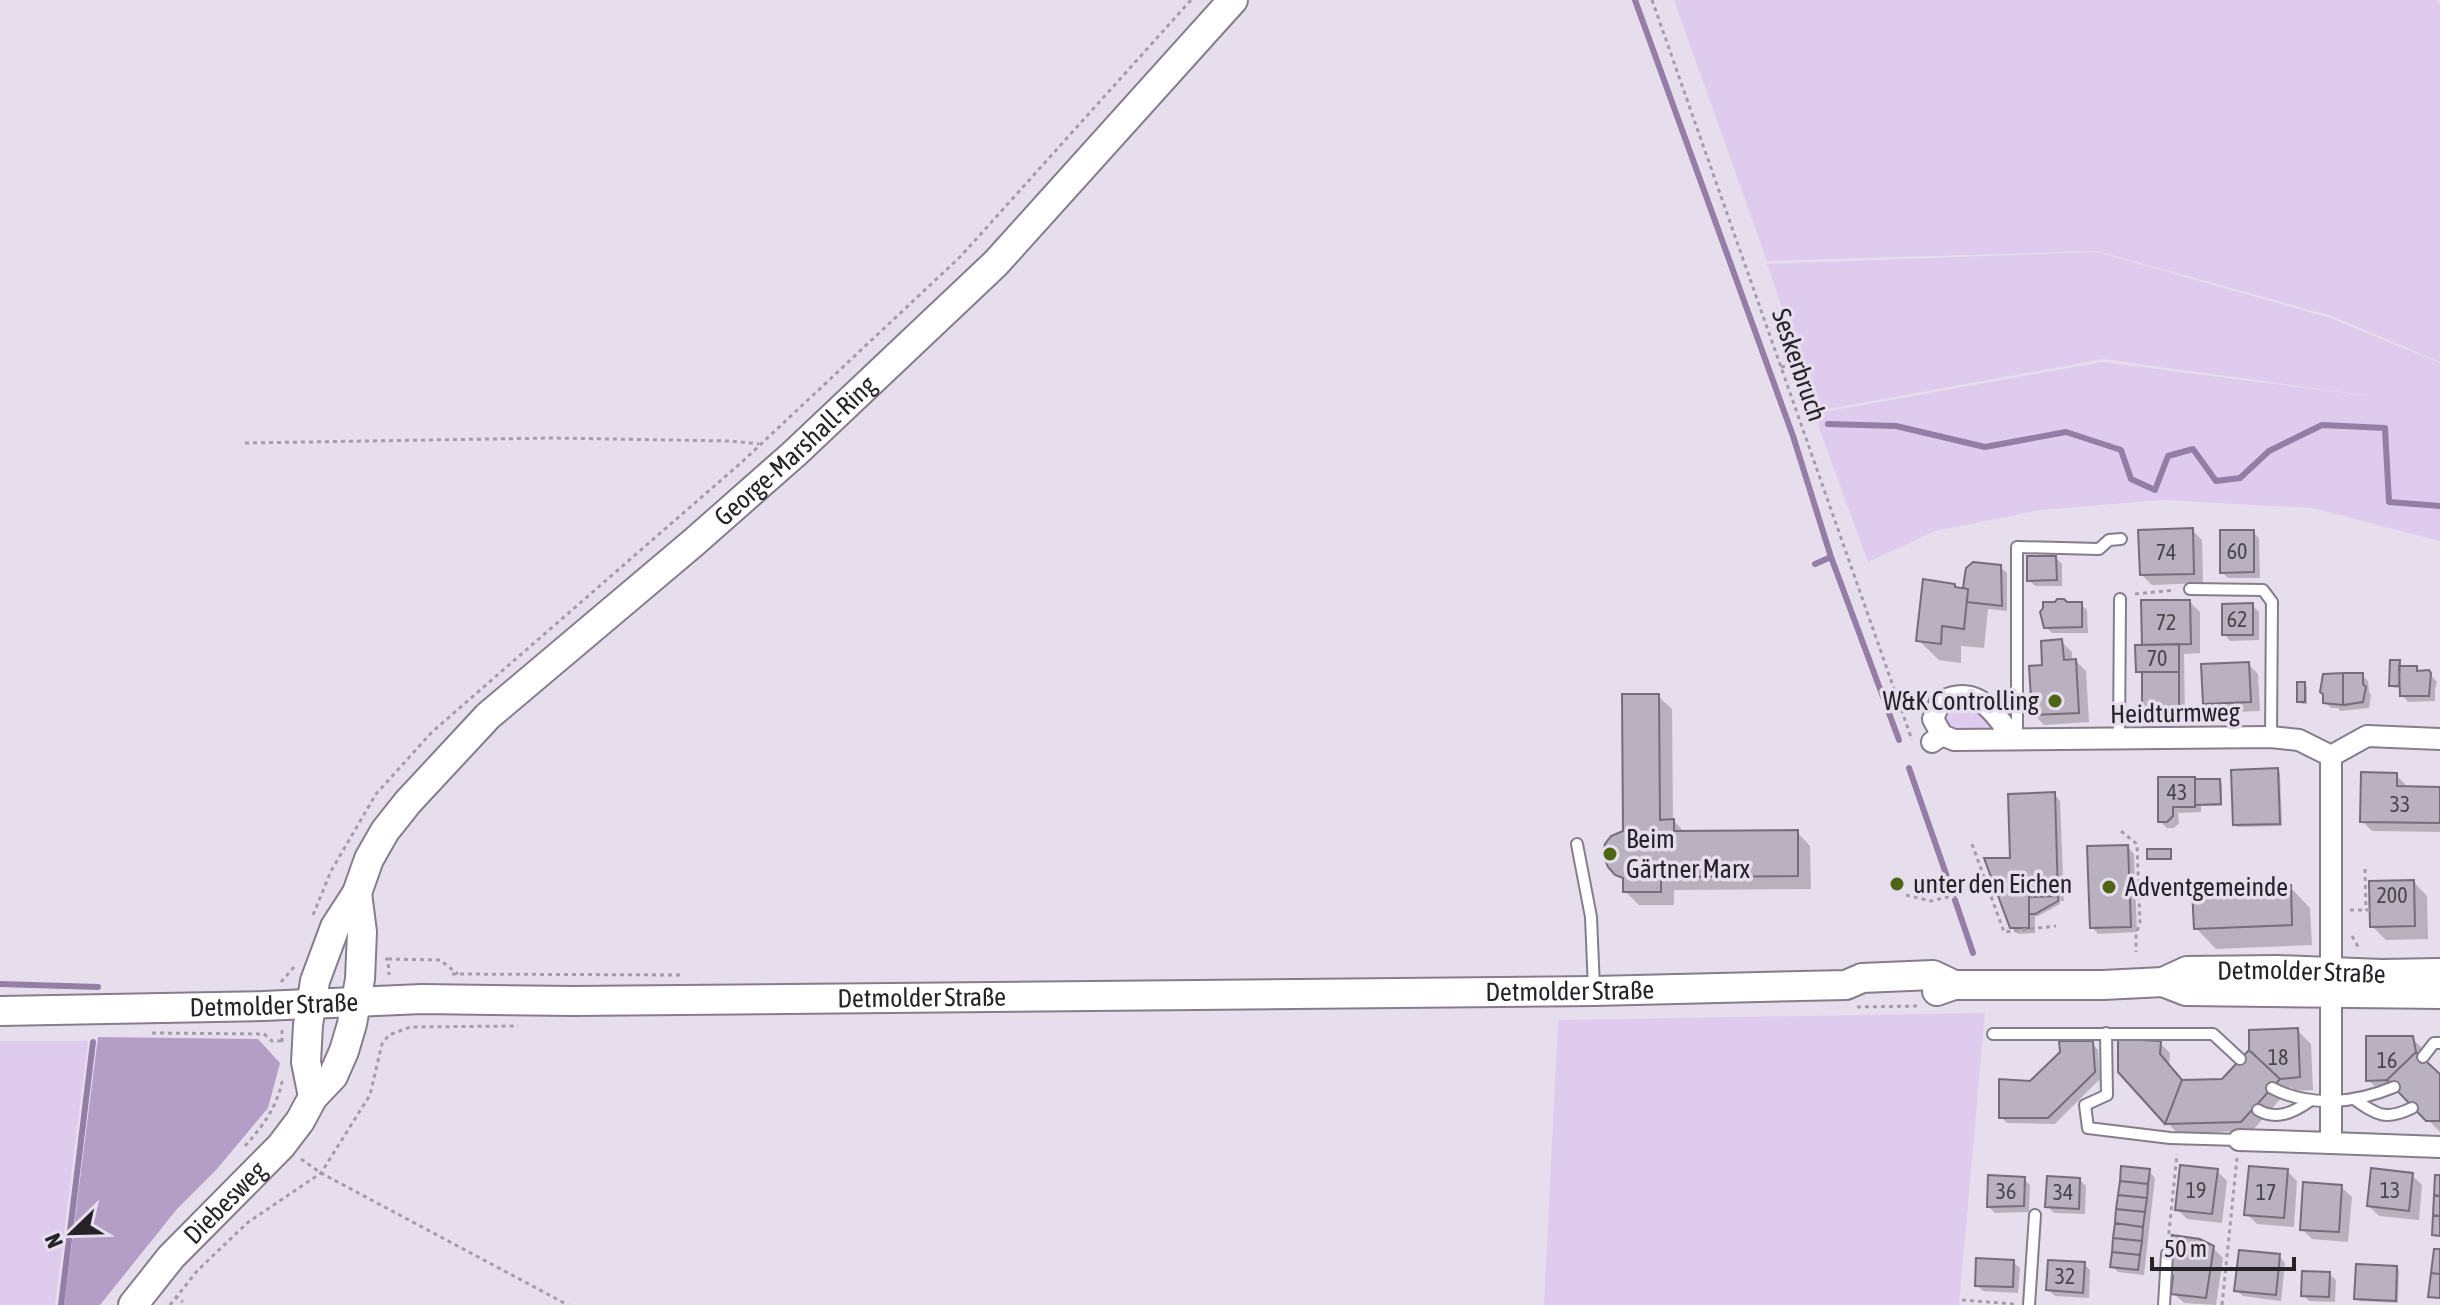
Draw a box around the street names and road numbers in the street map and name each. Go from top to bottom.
street label: Seskerbruch [1766,305,1832,425]
street label: George-Marshall-Ring [708,369,883,532]
street label: Heidturmweg [2110,697,2241,729]
street label: Detmolder Straße [2217,955,2386,989]
street label: Detmolder Straße [1485,975,1654,1007]
street label: Detmolder Straße [837,982,1006,1013]
street label: Detmolder Straße [189,987,359,1022]
street label: Diebesweg [178,1154,273,1250]

